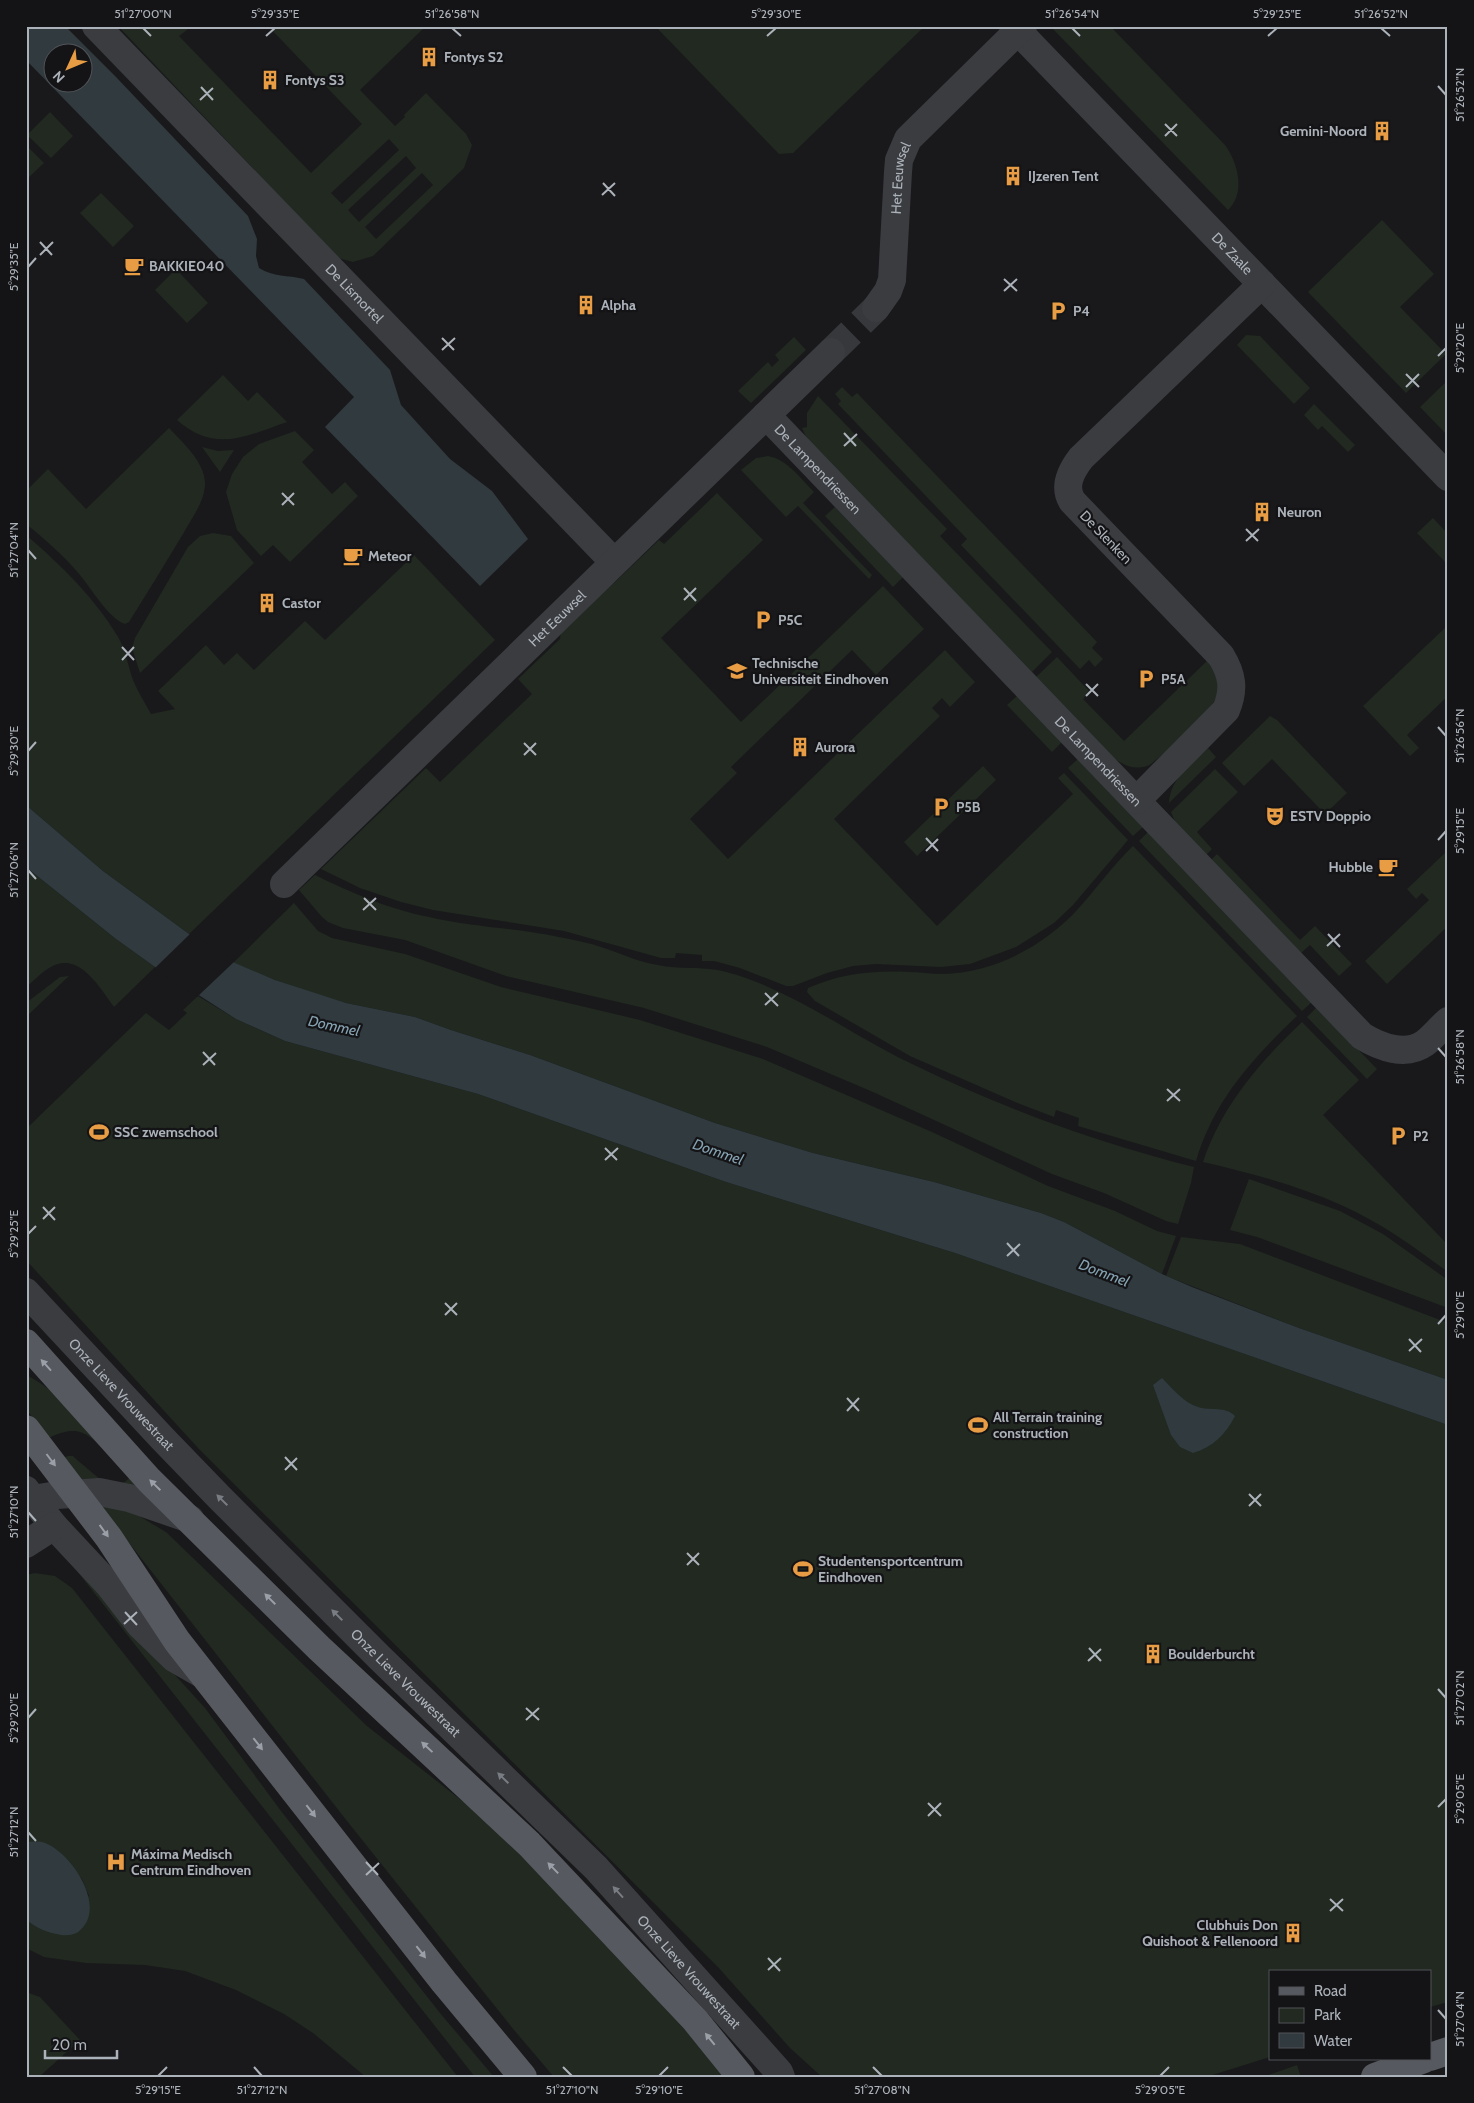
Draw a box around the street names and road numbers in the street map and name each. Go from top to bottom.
street label: Het Eeuwsel [887,138,915,215]
street label: De Zaale [1208,229,1257,278]
street label: De Lismortel [322,260,388,327]
street label: De Lampendriessen [771,420,865,518]
street label: De Slenken [1076,506,1136,568]
street label: Het Eeuwsel [525,586,590,650]
street label: De Lampendriessen [1051,712,1146,810]
street label: Onze Lieve Vrouwestraat [65,1335,178,1455]
street label: Onze Lieve Vrouwestraat [347,1625,465,1741]
street label: Onze Lieve Vrouwestraat [633,1911,745,2033]

